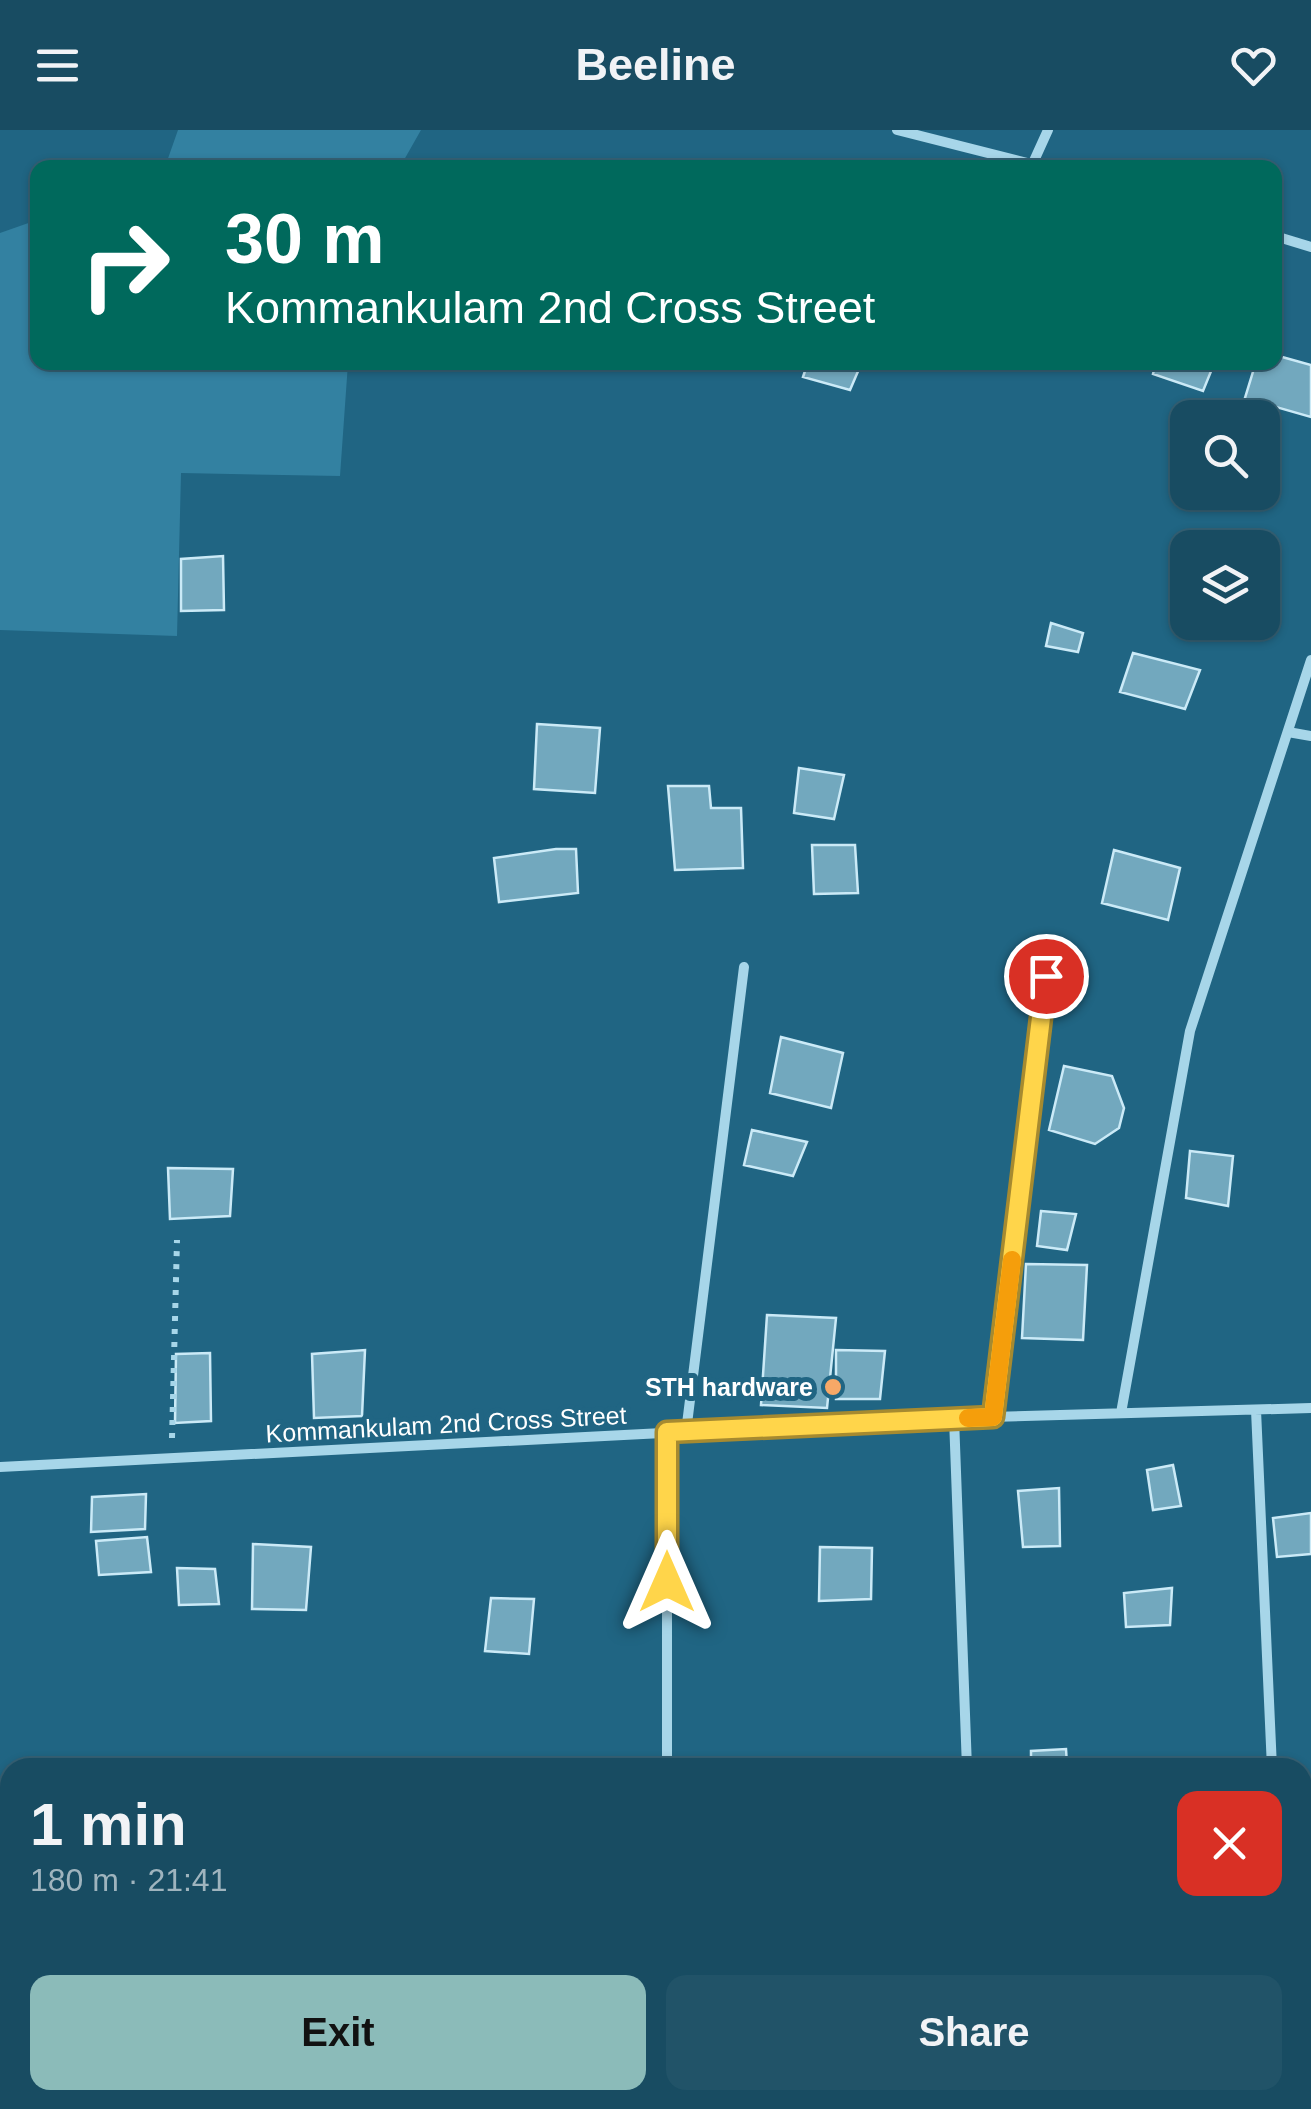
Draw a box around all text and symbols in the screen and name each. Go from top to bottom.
icon: menu [30,38,85,93]
icon: heart [1226,38,1281,93]
text: Beeline [575,39,736,90]
icon: right [60,200,190,330]
text: 30 m [225,200,385,278]
text: Kommankulam 2nd Cross Street [225,282,875,333]
map controls [1170,400,1280,640]
button: search [1170,400,1280,510]
button: layers [1170,530,1280,640]
pin [1004,934,1089,1019]
icon: arrive [1019,949,1074,1004]
place label: STH hardware [645,1373,813,1401]
marker: STH hardware [822,1376,844,1398]
street label: Kommankulam 2nd Cross Street [265,1401,627,1447]
position arrow [615,1530,719,1634]
text: 1 min [30,1791,187,1858]
button: close [1177,1791,1282,1896]
text: 180 m · 21:41 [30,1862,227,1898]
button: Exit [30,1975,646,2090]
button: Share [666,1975,1282,2090]

